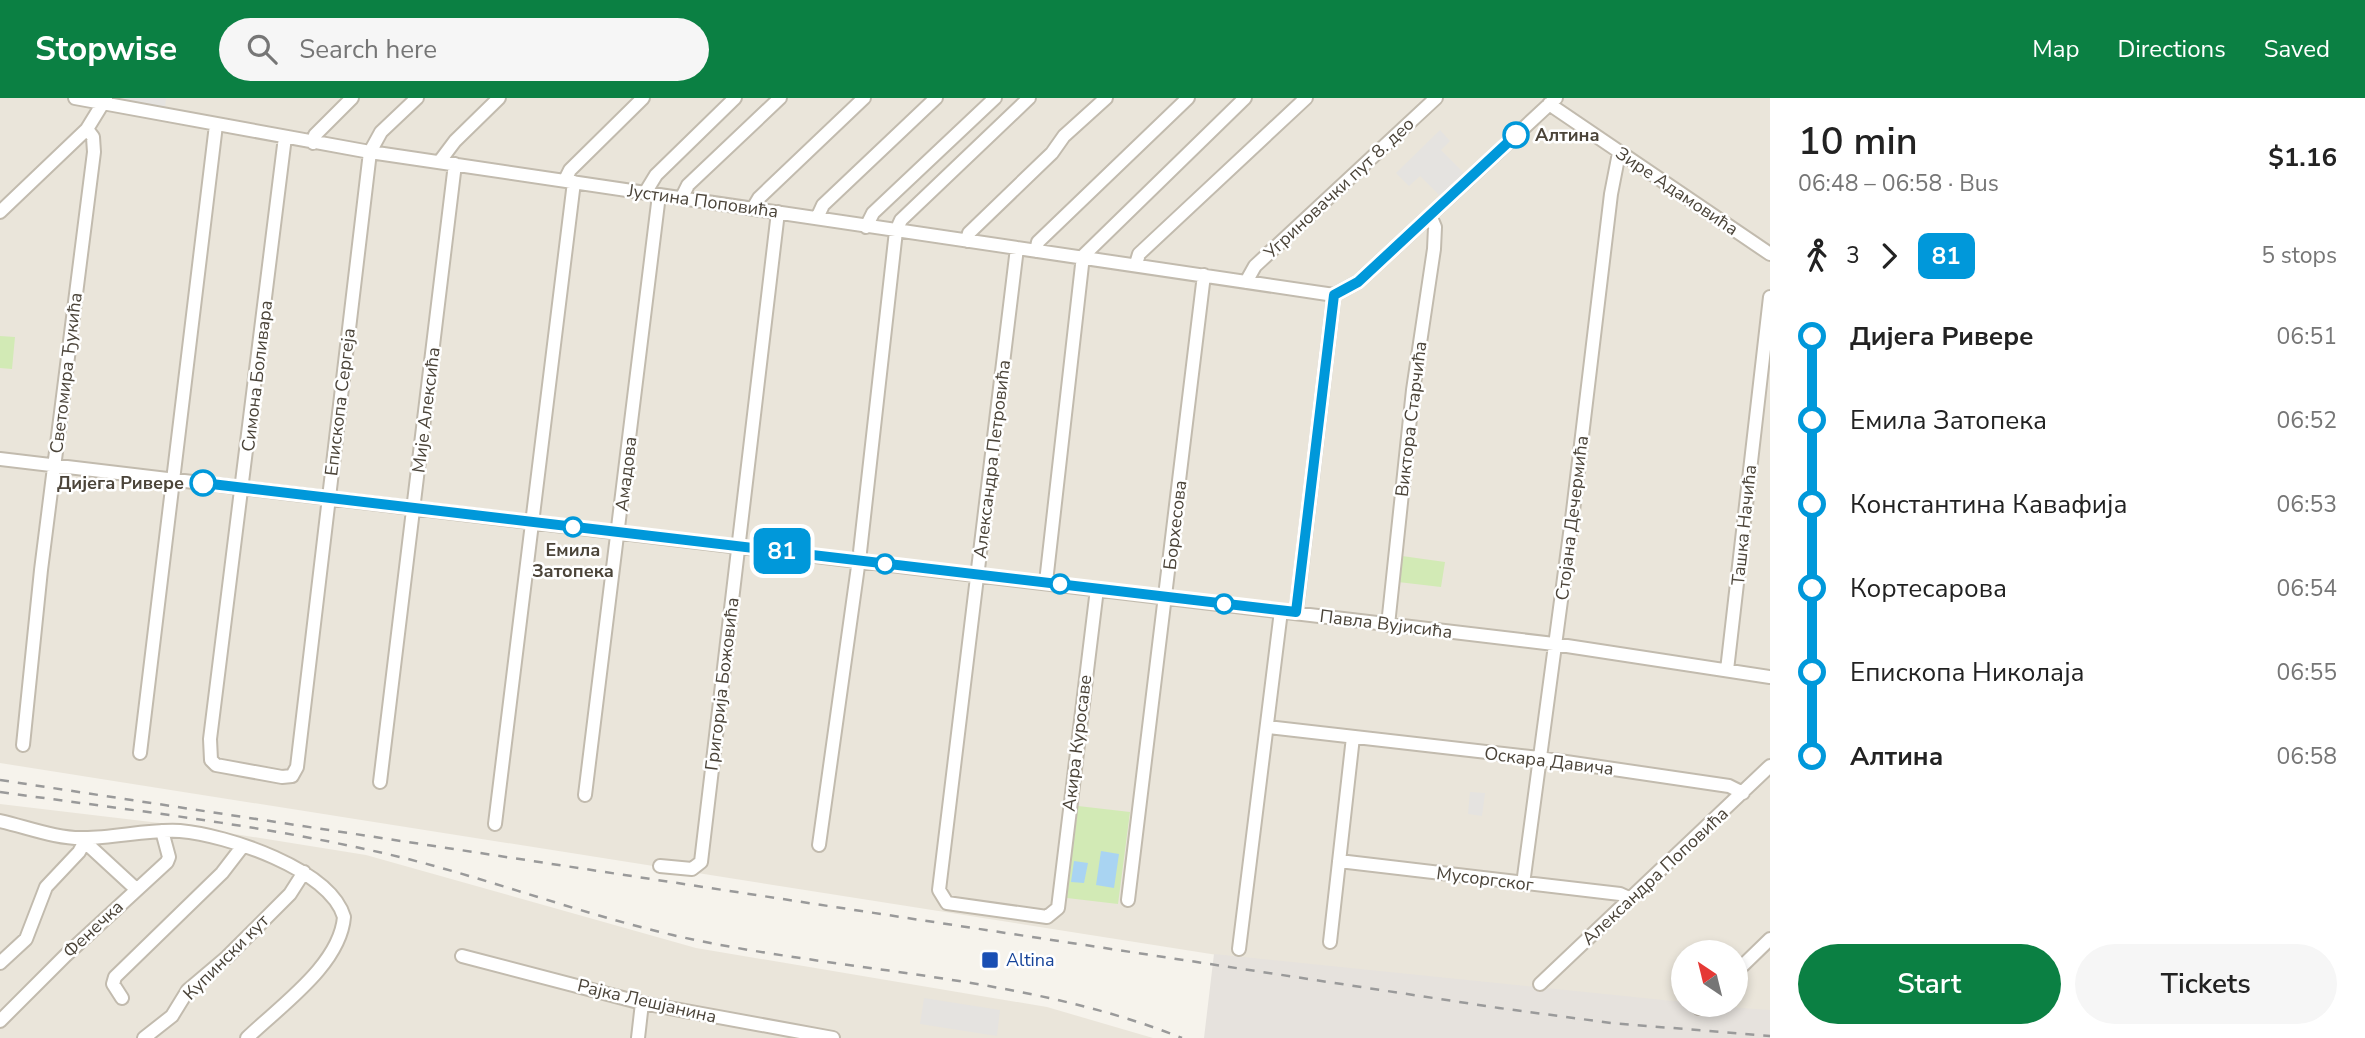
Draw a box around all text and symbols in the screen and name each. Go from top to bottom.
search box [219,18,709,81]
text: Stopwise [35,27,177,72]
icon: search [243,30,281,68]
text: Search here [299,32,437,67]
text: Map [2032,33,2079,65]
text: Directions [2117,33,2226,65]
text: Saved [2264,33,2330,65]
street label: Угриновачки пут 8. део [1258,112,1419,265]
text: 10 min [1798,116,1918,167]
marker: Алтина [1503,122,1529,148]
place label: Алтина [1535,123,1600,147]
text: $1.16 [2268,140,2337,175]
street label: Зире Адамовића [1611,141,1743,241]
text: 06:48 – 06:58 · Bus [1798,168,1999,199]
street label: Јустина Поповића [625,178,780,223]
icon: walk [1798,237,1836,275]
icon: forward [1870,237,1908,275]
text: 3 [1846,240,1860,271]
text: 81 [1932,240,1961,272]
text: 5 stops [2261,240,2337,271]
street label: Светомира Ђукића [44,291,88,455]
street label: Симона Боливара [236,299,278,453]
text: Дијега Ривере [1850,319,2034,354]
text: 06:51 [2277,321,2337,352]
street label: Епископа Сергеја [319,327,361,477]
street label: Виктора Старчића [1390,340,1432,498]
street label: Мије Алексића [406,346,446,474]
street label: Александра Петровића [968,358,1016,560]
text: Емила Затопека [1850,403,2047,438]
text: 06:52 [2277,405,2337,436]
street label: Стојана Дечермића [1550,434,1594,602]
street label: Амадова [610,435,642,513]
street label: Ташка Начића [1726,463,1762,587]
marker: Дијега Ривере [190,470,216,496]
place label: Дијега Ривере [57,471,184,495]
street label: Борхесова [1158,479,1192,571]
text: Константина Кавафија [1850,487,2127,522]
text: 06:53 [2277,489,2337,520]
marker: Емила Затопека [563,517,583,537]
line badge: 81 [750,528,814,574]
text: 81 [768,535,796,567]
place label: Емила Затопека [532,538,614,583]
unlabelled marker [875,554,895,574]
text: Кортесарова [1850,571,2007,606]
text: 06:54 [2277,573,2337,604]
unlabelled marker [1050,574,1070,594]
unlabelled marker [1214,594,1234,614]
street label: Григорија Божовића [699,596,745,772]
street label: Павла Вујисића [1318,604,1454,644]
text: Епископа Николаја [1850,655,2085,690]
text: 06:55 [2277,657,2337,688]
street label: Акира Куросаве [1057,673,1097,813]
text: Алтина [1850,739,1943,774]
street label: Оскара Давича [1483,741,1615,781]
text: 06:58 [2277,741,2337,772]
street label: Александра Поповића [1577,802,1733,950]
street label: Мусоргског [1435,861,1535,897]
street label: Фенечка [58,895,128,963]
street label: Купински кут [178,909,274,1005]
north arrow [1671,940,1748,1017]
map controls [1671,940,1748,1017]
button: Start [1798,944,2061,1024]
button: Tickets [2075,944,2337,1024]
place label: Altina [1006,948,1055,972]
marker: Altina [980,950,1000,970]
street label: Рајка Лешјанина [575,973,719,1029]

